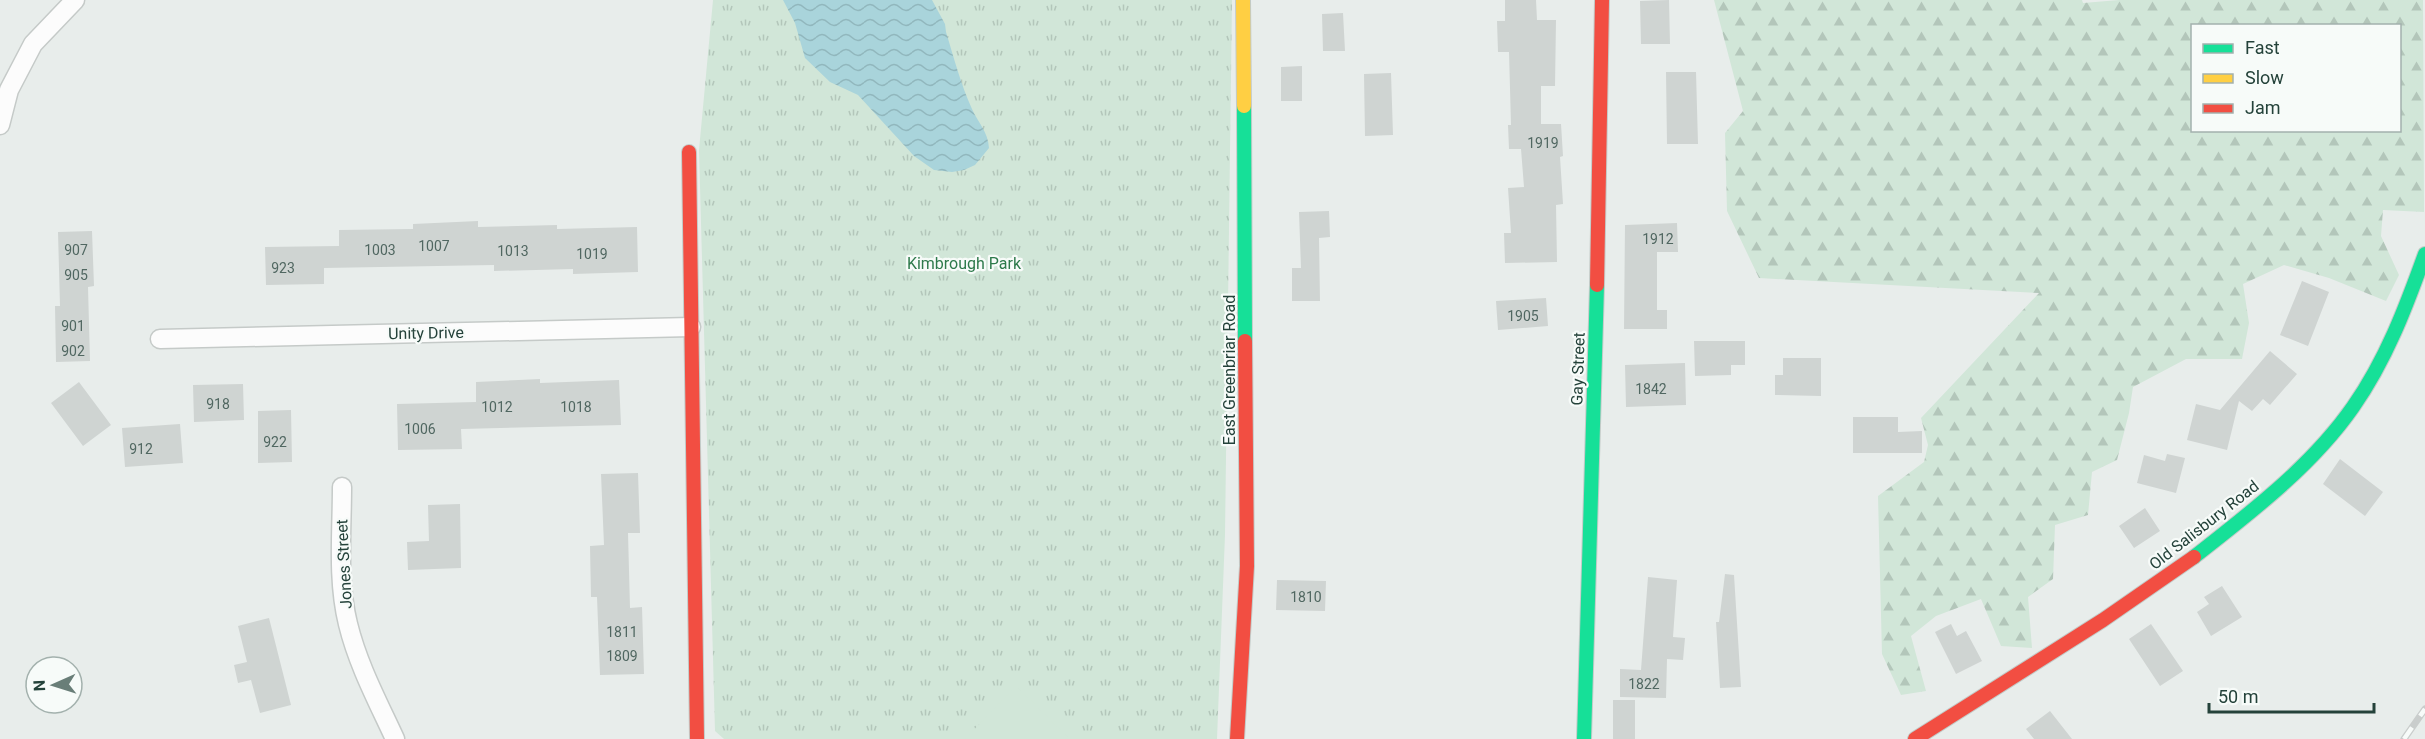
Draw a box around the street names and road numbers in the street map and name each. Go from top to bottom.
street label: East Greenbriar Road [1220,295,1239,445]
street label: Unity Drive [388,323,464,343]
street label: Gay Street [1567,332,1589,406]
street label: Old Salisbury Road [2145,476,2263,574]
street label: Jones Street [332,519,356,609]

